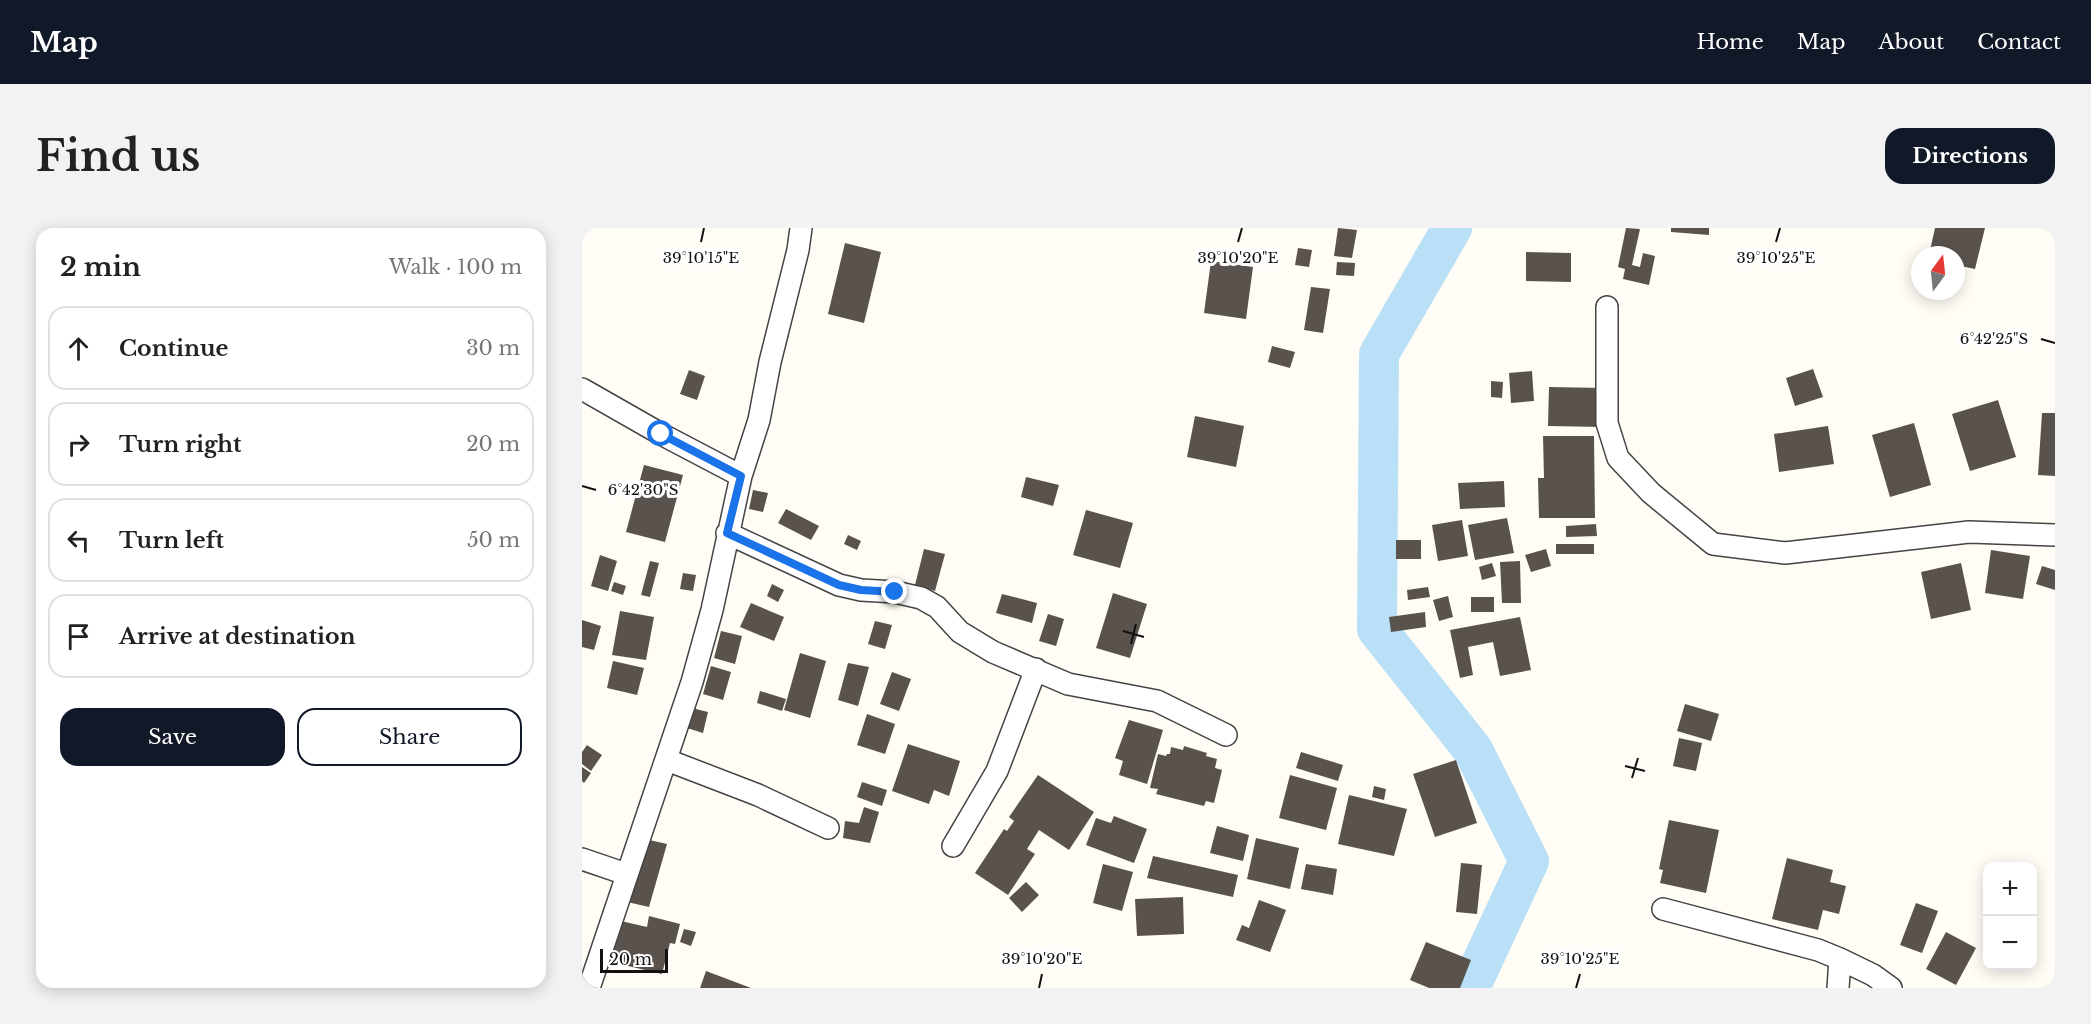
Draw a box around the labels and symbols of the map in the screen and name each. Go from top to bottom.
north arrow [1911,246,1965,300]
text: 39°10'15"E [663,248,739,267]
text: 39°10'20"E [1197,248,1279,267]
text: 39°10'25"E [1737,248,1816,267]
text: 6°42'25"S [1960,329,2028,348]
route start [647,420,673,446]
text: 6°42'30"S [608,480,678,499]
route end [881,578,907,604]
scale bar [600,946,668,974]
text: 39°10'20"E [1001,949,1083,968]
text: 39°10'25"E [1541,949,1620,968]

